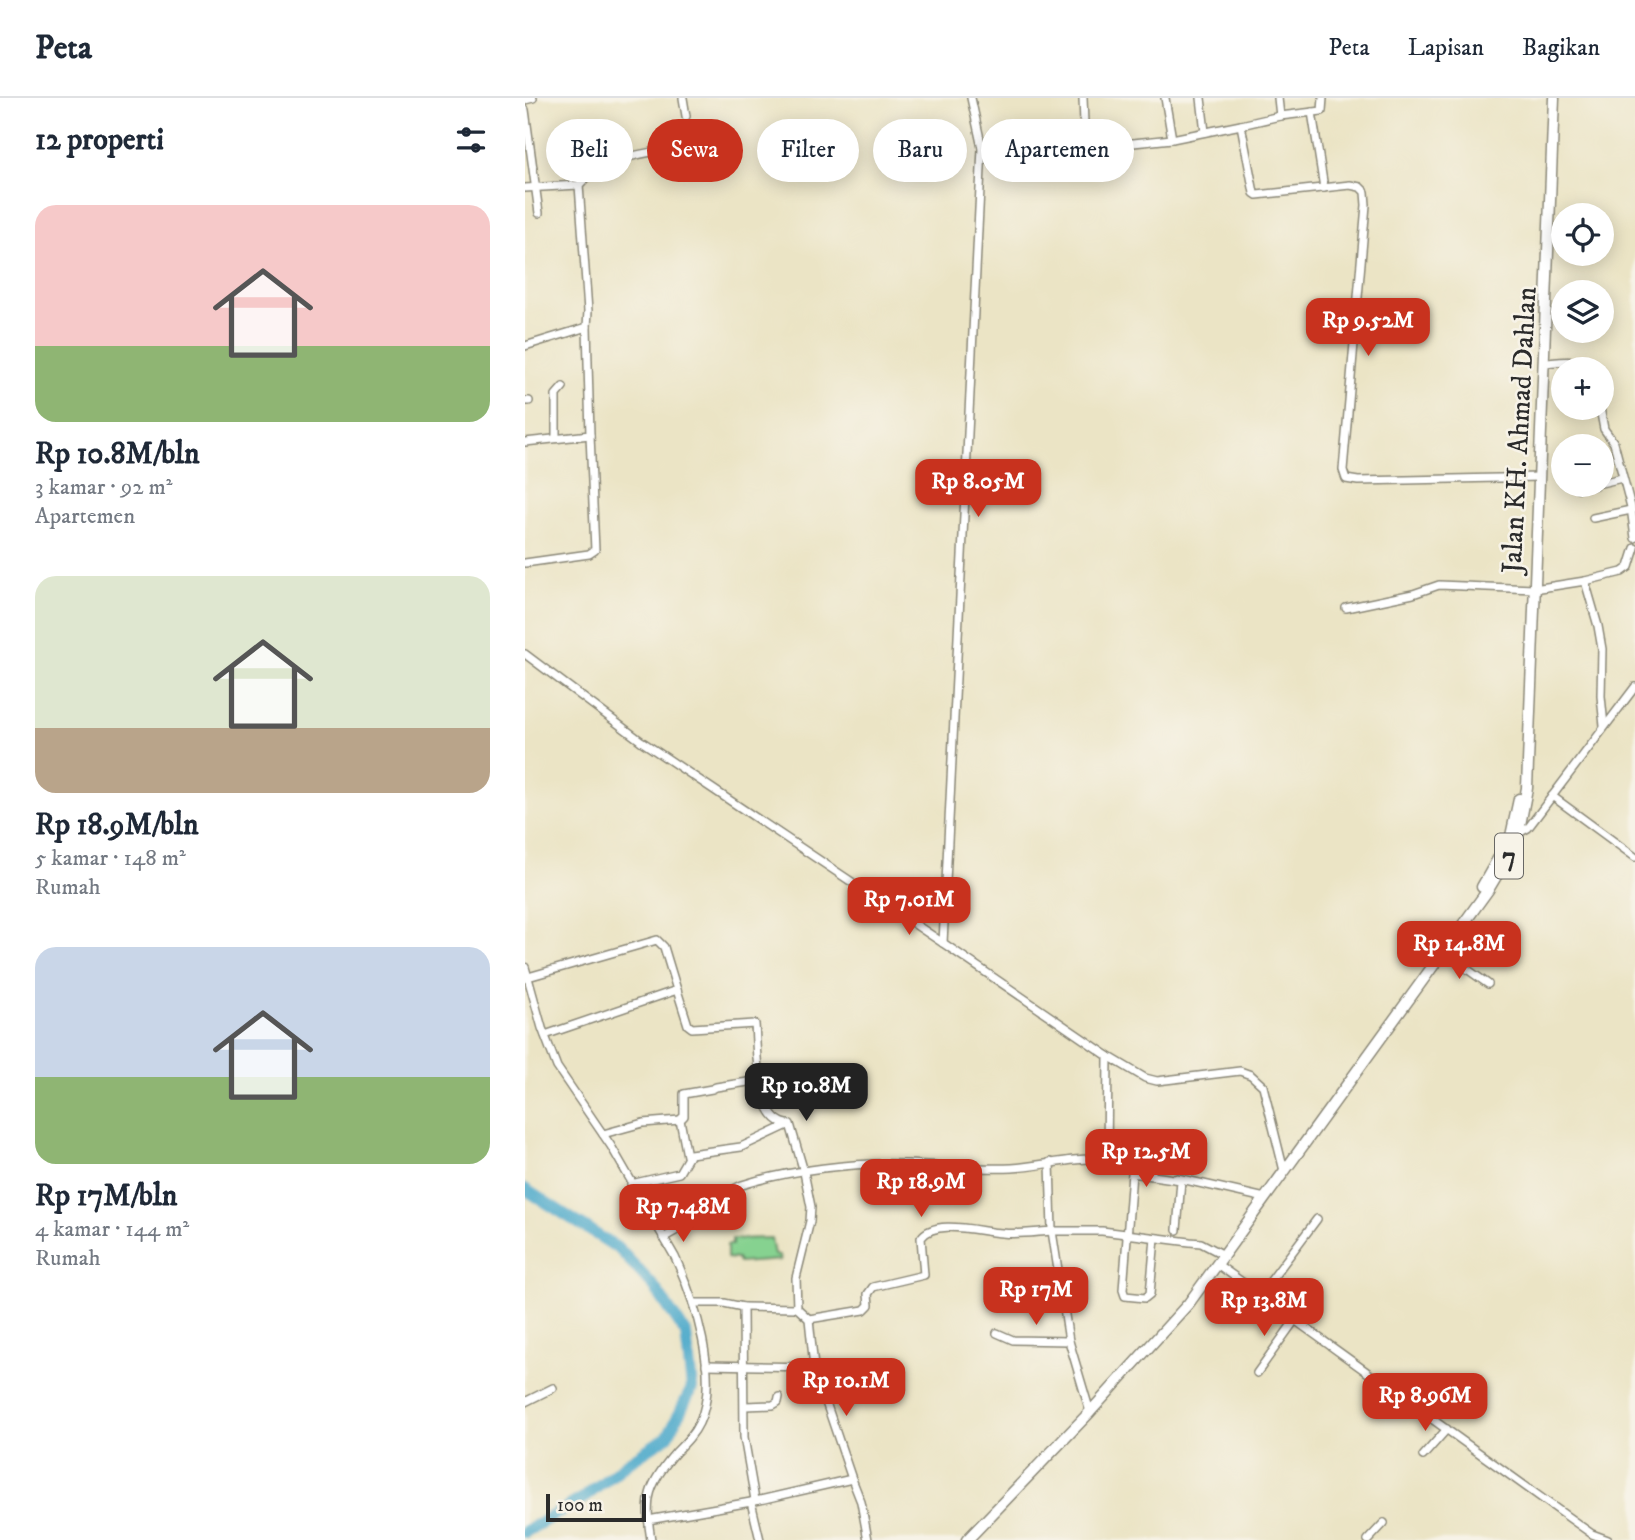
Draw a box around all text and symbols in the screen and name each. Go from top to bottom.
text: Peta [35,28,92,69]
text: Peta [1328,33,1370,63]
text: Lapisan [1408,33,1484,63]
text: Bagikan [1522,33,1600,63]
chip: Beli [546,119,633,182]
chip: Sewa [647,119,743,182]
chip: Filter [757,119,859,182]
chip: Baru [873,119,967,182]
chip: Apartemen [981,119,1134,182]
icon: filters [452,121,490,159]
text: 12 properti [35,122,164,159]
map controls [1551,203,1614,497]
button: locate [1551,203,1614,266]
icon: home [200,250,326,376]
button: layers [1551,280,1614,343]
street label: Jalan KH. Ahmad Dahlan [1494,285,1545,577]
pin: Rp 9.52M [1296,299,1440,358]
text: Rp 9.52M [1322,306,1414,335]
button: + [1551,357,1614,420]
button: − [1551,434,1614,497]
text: Rp 10.8M/bln [35,436,200,473]
pin: Rp 8.05M [906,460,1050,519]
text: Rp 8.05M [931,467,1025,496]
text: 3 kamar · 92 m² [35,473,172,502]
text: Apartemen [35,502,135,531]
icon: home [200,621,326,747]
text: Rp 18.9M/bln [35,807,199,844]
road number: 7 [1495,834,1523,878]
text: 5 kamar · 148 m² [35,844,186,873]
text: Rumah [35,873,101,902]
pin: Rp 7.01M [837,878,981,937]
text: Rp 7.01M [864,885,954,914]
pin: Rp 14.8M [1387,922,1531,981]
text: Rp 14.8M [1413,929,1505,958]
icon: home [200,992,326,1118]
pin: Rp 10.8M [734,1063,878,1123]
text: Rp 10.8M [761,1071,851,1100]
pin: Rp 12.5M [1074,1130,1218,1189]
text: Rp 12.5M [1101,1137,1191,1166]
pin: Rp 18.9M [849,1160,993,1219]
text: Rp 18.9M [876,1167,966,1196]
text: Rp 17M/bln [35,1178,177,1215]
pin: Rp 7.48M [611,1184,755,1244]
text: Rp 7.48M [635,1192,731,1221]
text: 4 kamar · 144 m² [35,1215,189,1244]
text: Rumah [35,1244,101,1273]
pin: Rp 17M [979,1268,1093,1327]
text: Rp 17M [999,1275,1073,1304]
pin: Rp 13.8M [1192,1278,1336,1338]
text: Rp 13.8M [1221,1286,1307,1315]
pin: Rp 10.1M [774,1358,918,1418]
text: Rp 10.1M [802,1366,890,1395]
pin: Rp 8.96M [1353,1374,1497,1433]
text: Rp 8.96M [1378,1381,1472,1410]
scale bar [546,1491,646,1523]
text: 100 m [557,1494,603,1517]

